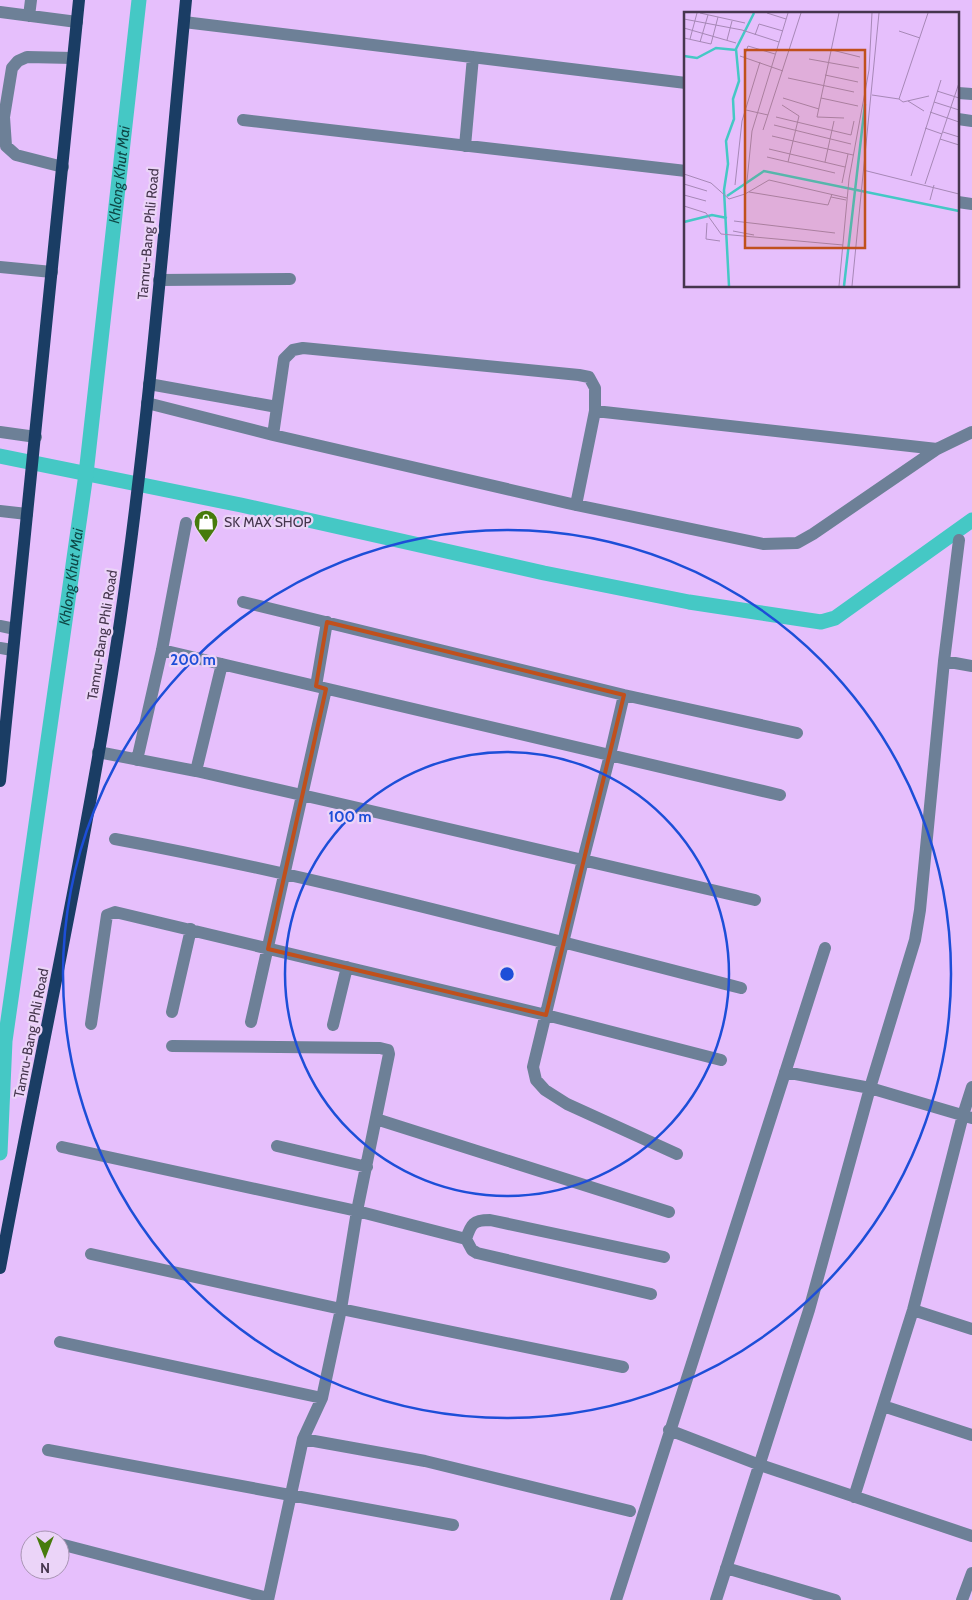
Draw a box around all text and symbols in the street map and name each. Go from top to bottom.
inset map [684,12,960,288]
water label: Khlong Khut Mai [105,124,134,224]
street label: Tamru-Bang Phli Road [133,168,163,300]
shop icon: SK MAX SHOP [193,509,219,543]
place label: SK MAX SHOP [224,513,312,531]
water label: Khlong Khut Mai [55,526,87,627]
street label: Tamru-Bang Phli Road [83,569,121,701]
text: 200 m [170,651,216,669]
text: 100 m [328,808,372,826]
centre of rings [498,965,516,983]
street label: Tamru-Bang Phli Road [10,967,52,1099]
north arrow [20,1530,70,1580]
text: N [40,1559,50,1577]

